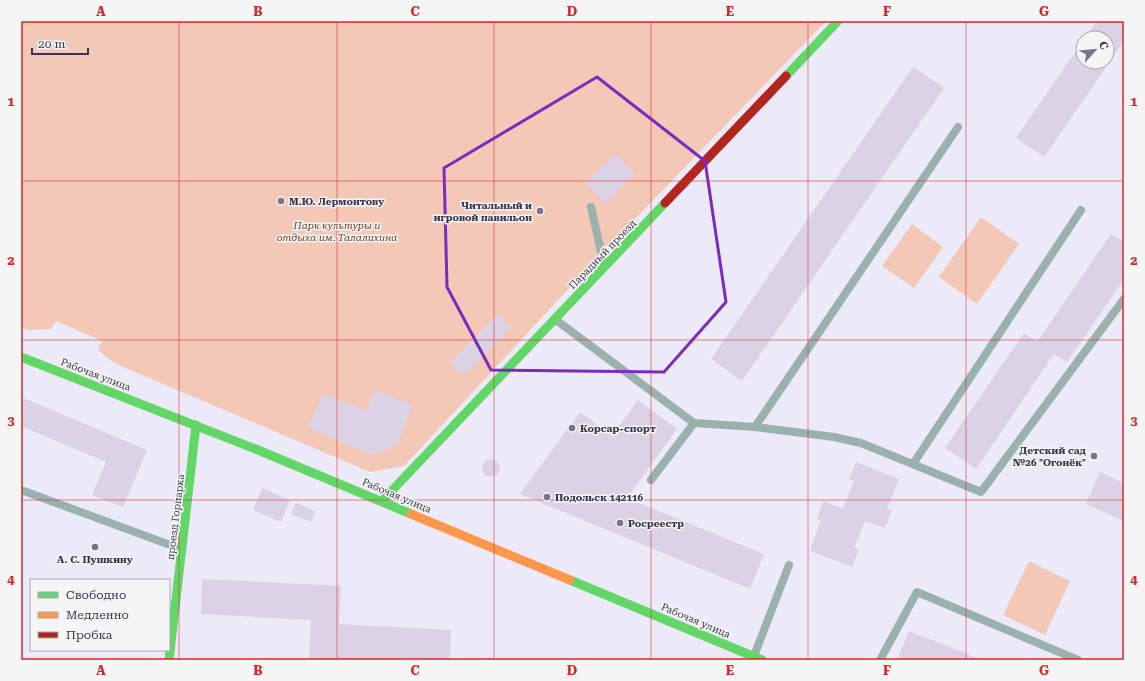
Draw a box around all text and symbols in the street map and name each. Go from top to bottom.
text: A [96,4,106,19]
text: B [253,4,263,19]
text: C [410,4,420,19]
text: D [567,4,577,19]
text: E [726,4,734,19]
text: F [883,4,891,19]
text: G [1039,4,1049,19]
scale bar [32,30,88,56]
north arrow [1075,30,1115,70]
text: 20 m [38,37,65,51]
text: С [1096,39,1111,52]
text: 1 [7,94,15,109]
text: 1 [1130,94,1138,109]
marker: М.Ю. Лермонтову [276,196,286,206]
place label: М.Ю. Лермонтову [289,196,384,207]
place label: Читальный и игровой павильон [434,200,532,223]
marker: Читальный и игровой павильон [535,206,545,216]
street label: Парадный проезд [567,217,639,291]
park label: Парк культуры и отдыха им. Талалихина [277,220,397,243]
text: 2 [7,253,15,268]
text: 2 [1130,253,1138,268]
street label: Рабочая улица [59,356,133,393]
text: 3 [7,413,15,428]
text: 3 [1130,413,1138,428]
marker: Корсар-спорт [567,423,577,433]
place label: Корсар-спорт [580,423,656,434]
place label: Детский сад №26 "Огонёк" [1013,445,1087,468]
marker: Детский сад №26 "Огонёк" [1089,451,1099,461]
street label: проезд Горпарка [165,473,186,561]
street label: Рабочая улица [361,476,434,515]
marker: Подольск 142116 [542,492,552,502]
place label: Подольск 142116 [555,492,644,503]
marker: Росреестр [615,518,625,528]
place label: Росреестр [628,518,684,529]
marker: А. С. Пушкину [90,542,100,552]
place label: А. С. Пушкину [57,554,133,565]
text: 4 [7,572,15,587]
text: 4 [1130,572,1138,587]
legend [30,579,170,651]
text: Свободно [66,588,126,602]
street label: Рабочая улица [660,601,733,640]
text: Медленно [66,608,129,622]
text: Пробка [66,628,113,642]
text: A [96,663,106,678]
text: B [253,663,263,678]
text: C [410,663,420,678]
text: D [567,663,577,678]
text: E [726,663,734,678]
text: F [883,663,891,678]
text: G [1039,663,1049,678]

